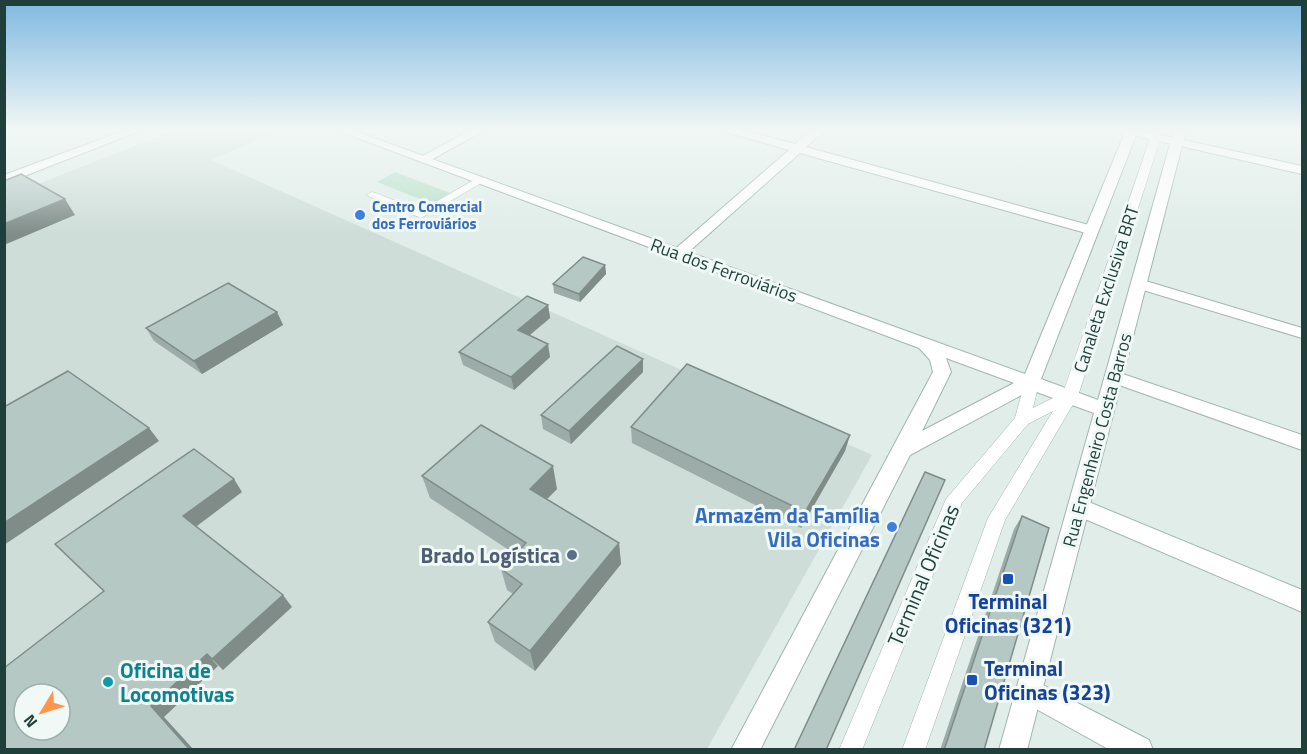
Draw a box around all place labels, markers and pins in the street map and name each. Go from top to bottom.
place label: Centro Comercial dos Ferroviários [372,195,482,235]
marker: Centro Comercial dos Ferroviários [353,208,367,222]
place label: Armazém da Família Vila Oficinas [695,499,880,555]
marker: Armazém da Família Vila Oficinas [885,520,899,534]
place label: Brado Logística [421,539,560,571]
marker: Brado Logística [565,548,579,562]
marker: Terminal Oficinas (321) [1001,572,1015,586]
place label: Terminal Oficinas (321) [945,585,1071,641]
place label: Terminal Oficinas (323) [984,652,1110,708]
place label: Oficina de Locomotivas [120,654,234,710]
marker: Terminal Oficinas (323) [965,673,979,687]
marker: Oficina de Locomotivas [101,675,115,689]

